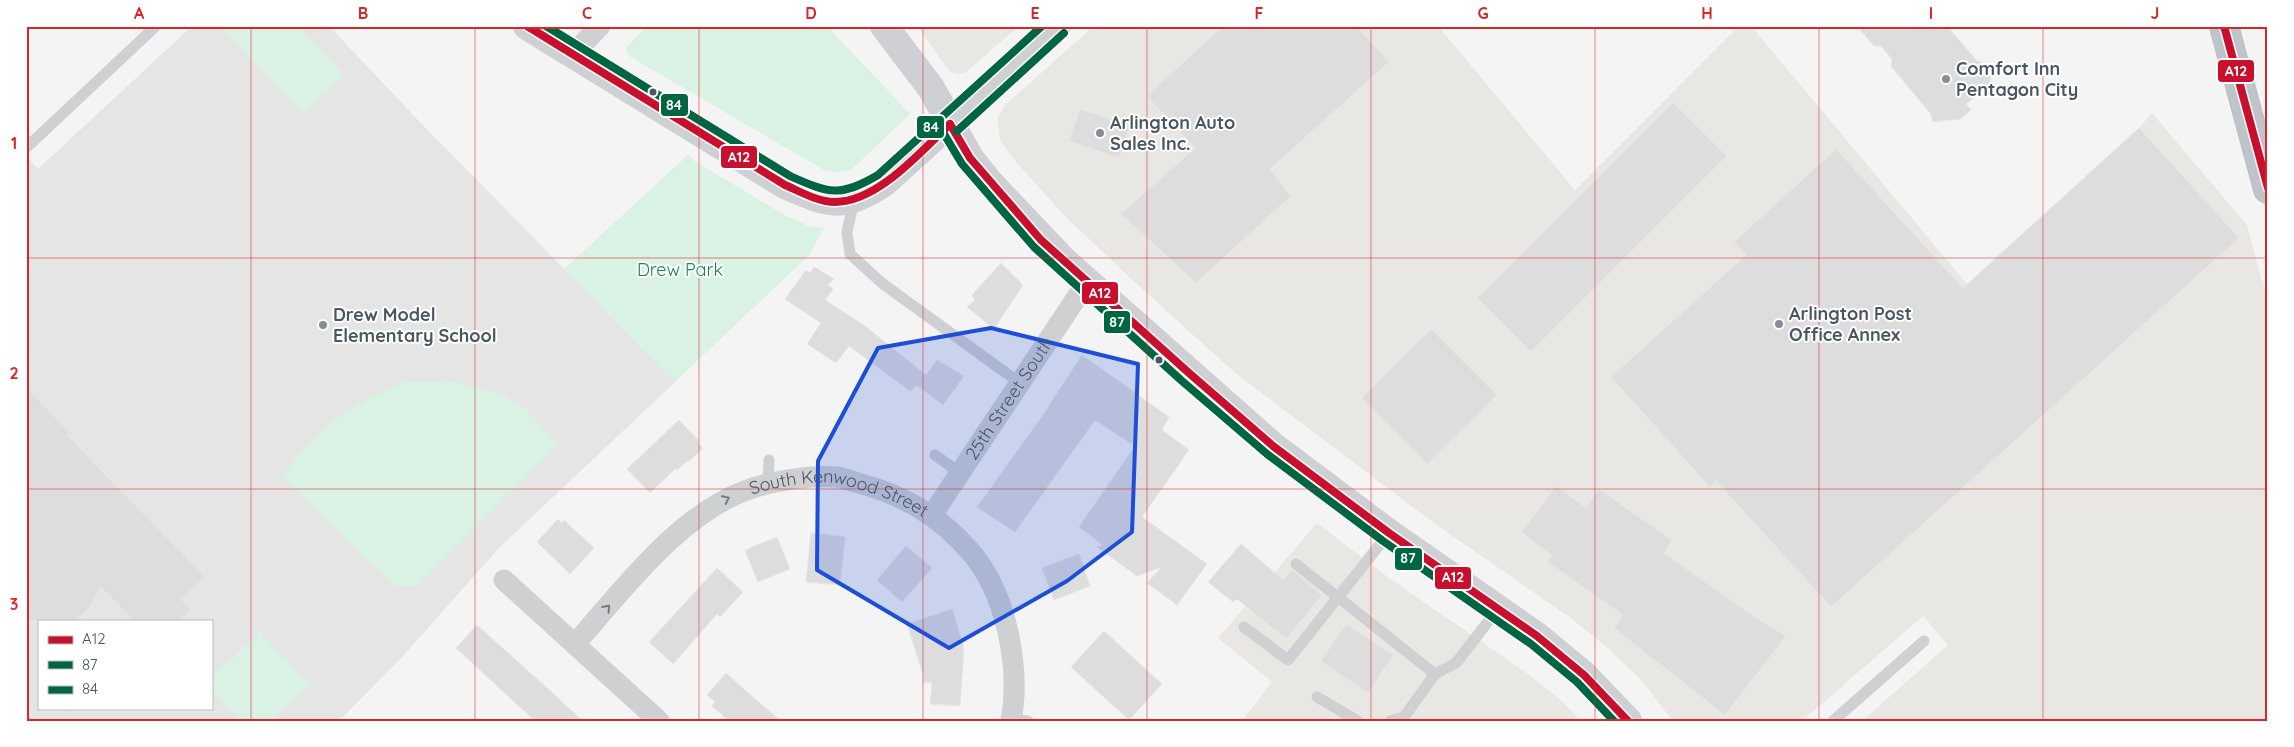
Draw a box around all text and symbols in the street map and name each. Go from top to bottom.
text: A [134,3,145,23]
text: B [358,3,368,23]
text: C [582,3,592,23]
text: D [805,3,817,23]
text: E [1030,3,1040,23]
text: F [1255,3,1264,23]
text: G [1477,3,1489,23]
text: H [1701,3,1713,23]
text: I [1929,3,1933,23]
text: J [2151,3,2159,23]
place label: Comfort Inn Pentagon City [1956,57,2078,101]
line badge: A12 [2217,59,2255,83]
text: A12 [2225,62,2247,80]
marker: Comfort Inn Pentagon City [1940,73,1952,85]
unlabelled marker [648,87,658,97]
line badge: 84 [660,93,689,117]
text: 84 [666,96,682,114]
place label: Arlington Auto Sales Inc. [1110,111,1235,155]
line badge: 84 [916,115,945,139]
text: 84 [923,118,939,136]
marker: Arlington Auto Sales Inc. [1094,127,1106,139]
text: 1 [11,133,17,153]
line badge: A12 [720,145,758,169]
text: A12 [728,148,750,166]
park label: Drew Park [637,258,723,281]
line badge: A12 [1081,281,1119,305]
text: A12 [1089,284,1111,302]
place label: Arlington Post Office Annex [1789,302,1912,346]
place label: Drew Model Elementary School [333,303,497,347]
line badge: 87 [1103,310,1131,334]
text: 87 [1109,313,1125,331]
marker: Arlington Post Office Annex [1773,318,1785,330]
marker: Drew Model Elementary School [317,319,329,331]
street label: 25th Street South [960,332,1058,464]
unlabelled marker [1154,355,1164,365]
text: 2 [9,363,19,383]
street label: South Kenwood Street [746,465,933,522]
one-way arrow [721,495,730,506]
line badge: 87 [1394,547,1423,571]
text: 87 [1400,549,1416,567]
line badge: A12 [1434,566,1472,590]
text: A12 [1442,568,1464,586]
text: 3 [10,594,18,614]
one-way arrow [601,604,610,613]
legend [38,620,212,710]
text: A12 [82,629,106,648]
text: 87 [82,655,98,674]
text: 84 [82,679,98,698]

